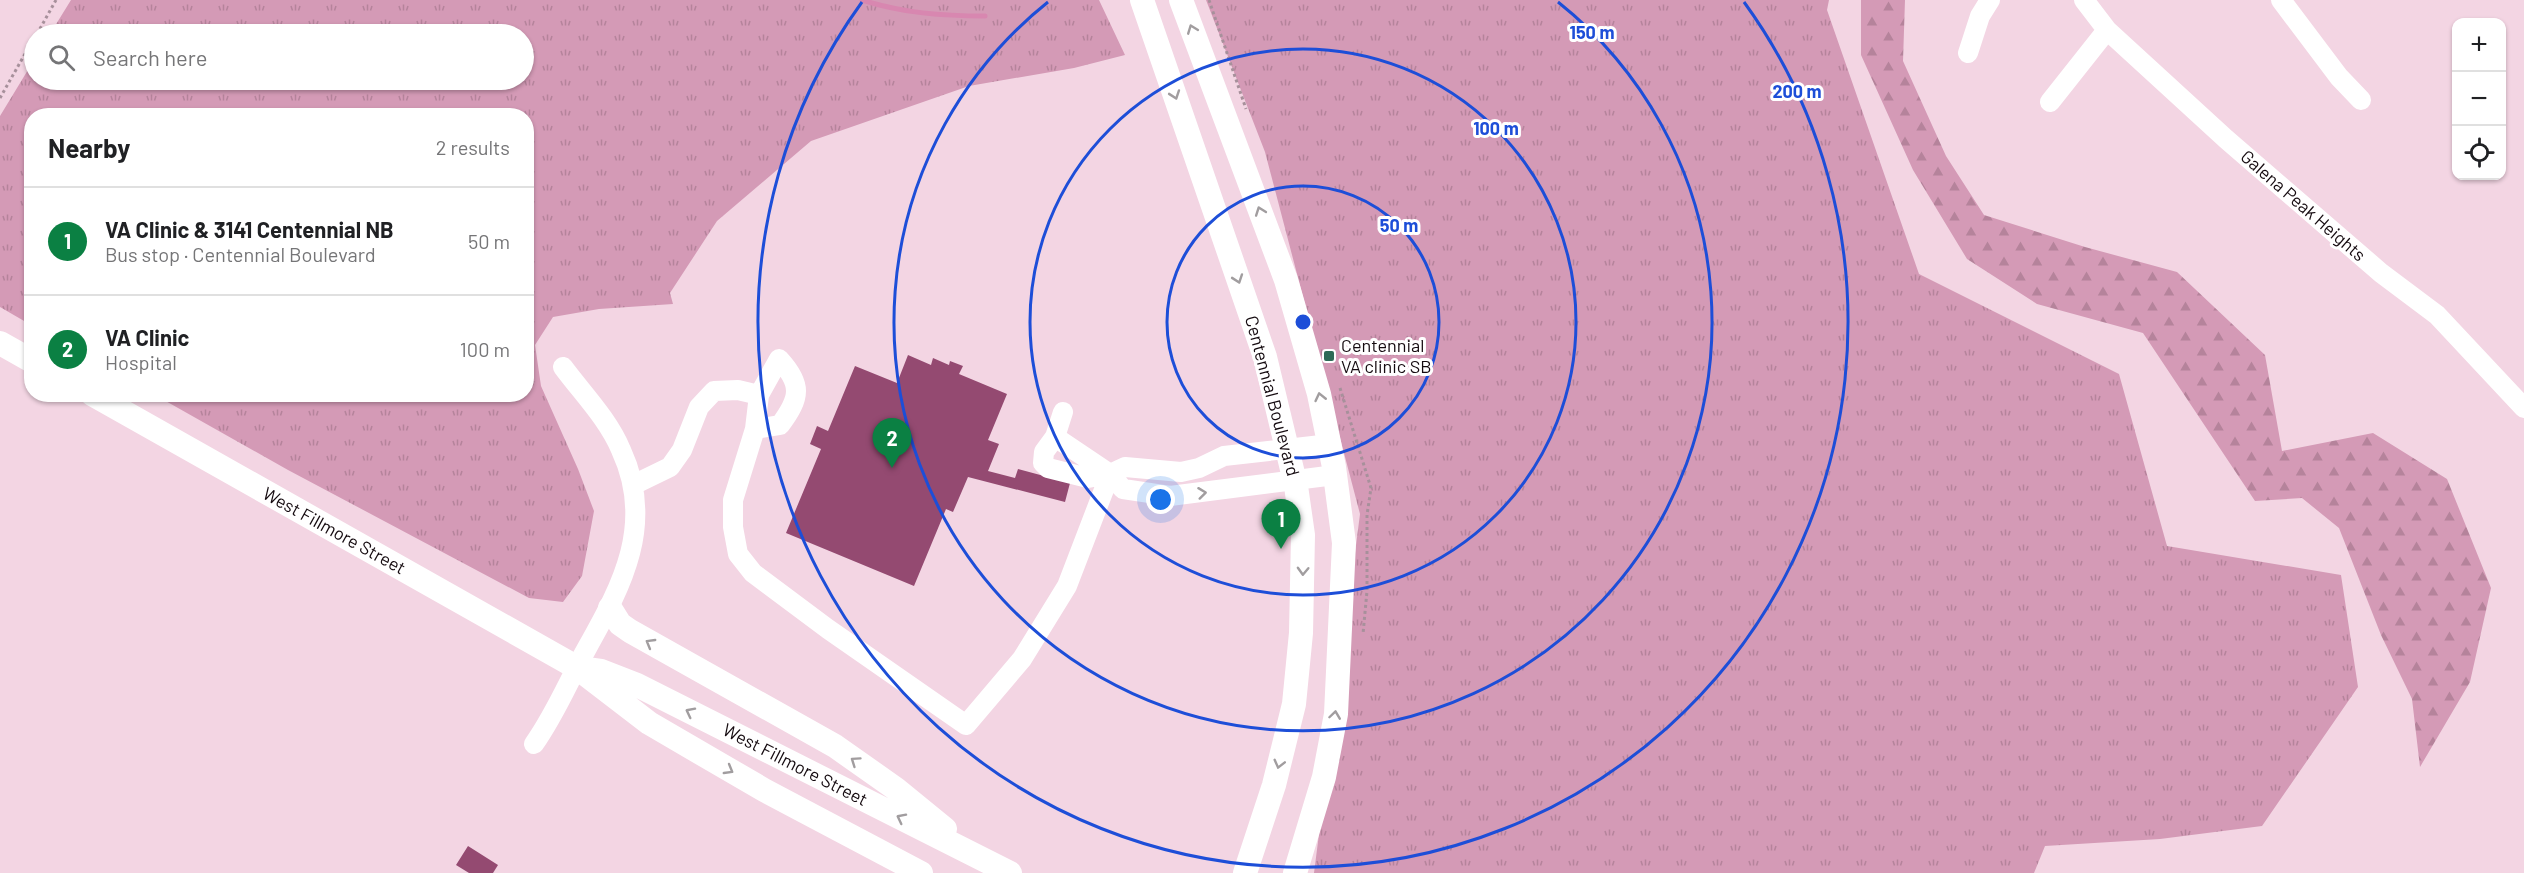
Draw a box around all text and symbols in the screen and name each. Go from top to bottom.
map controls [2452,18,2506,180]
button: + [2452,18,2506,72]
text: 150 m [1570,21,1614,43]
search box [24,24,534,90]
one-way arrow [1186,24,1199,35]
icon: search [45,41,78,74]
text: Search here [93,44,207,70]
button: − [2452,72,2506,126]
text: 200 m [1772,80,1822,102]
one-way arrow [1167,89,1180,100]
text: 100 m [1473,117,1519,139]
button: locate [2452,126,2506,180]
text: Nearby [48,132,130,163]
text: 2 results [436,135,510,159]
street label: Galena Peak Heights [2237,145,2371,266]
one-way arrow [1255,207,1268,217]
text: 50 m [1380,214,1418,236]
text: VA Clinic & 3141 Centennial NB [105,216,394,242]
text: 1 [64,229,71,253]
text: 50 m [468,229,510,253]
text: Bus stop · Centennial Boulevard [105,242,376,266]
one-way arrow [1231,273,1244,284]
centre of rings [1293,312,1313,332]
street label: Centennial Boulevard [1241,313,1305,478]
text: VA Clinic [105,324,189,350]
place label: Centennial VA clinic SB [1341,334,1432,377]
text: 2 [62,337,73,361]
text: 100 m [460,337,510,361]
marker: Centennial VA clinic SB [1322,349,1336,363]
text: Hospital [105,350,177,374]
one-way arrow [1314,392,1327,402]
pin: 2 [872,418,912,468]
street label: West Fillmore Street [259,482,410,578]
your location [1146,485,1175,514]
one-way arrow [1198,487,1207,500]
pin: 1 [1262,500,1300,549]
one-way arrow [1297,567,1310,576]
one-way arrow [646,639,656,650]
one-way arrow [685,708,696,719]
one-way arrow [1329,710,1341,720]
street label: West Fillmore Street [719,718,872,810]
one-way arrow [851,757,862,768]
one-way arrow [1273,759,1286,769]
one-way arrow [723,762,733,774]
one-way arrow [897,814,908,825]

